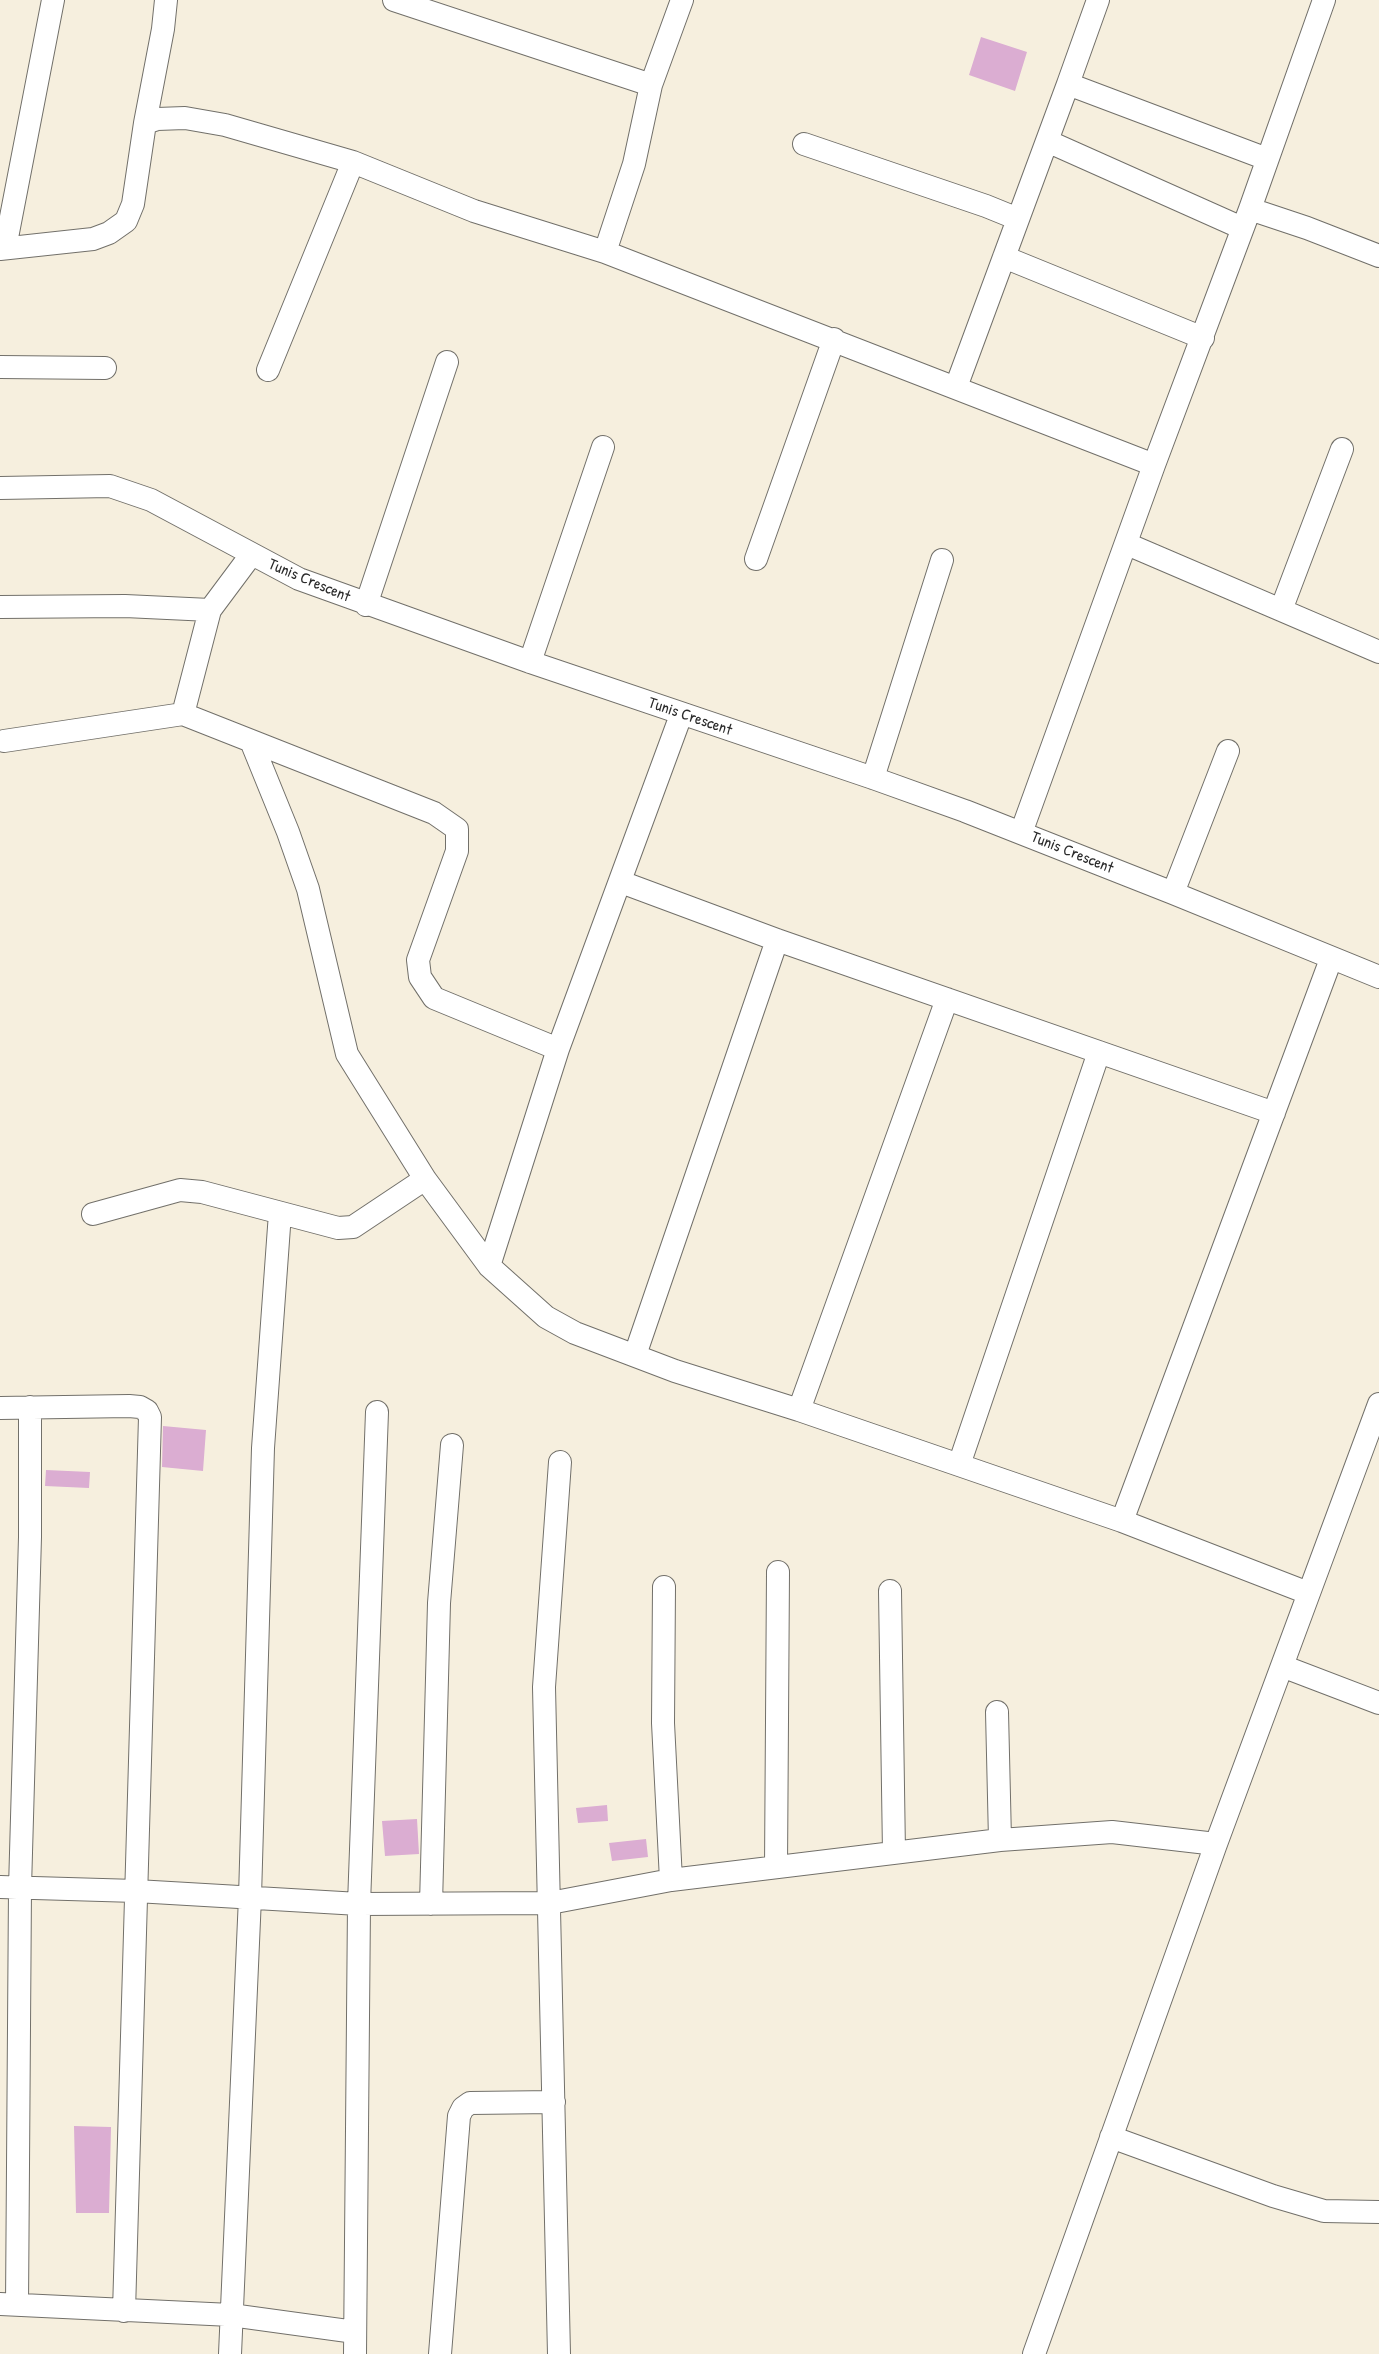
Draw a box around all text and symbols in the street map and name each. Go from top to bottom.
street label: Tunis Crescent [265,555,353,607]
street label: Tunis Crescent [646,694,734,740]
street label: Tunis Crescent [1028,828,1116,878]

